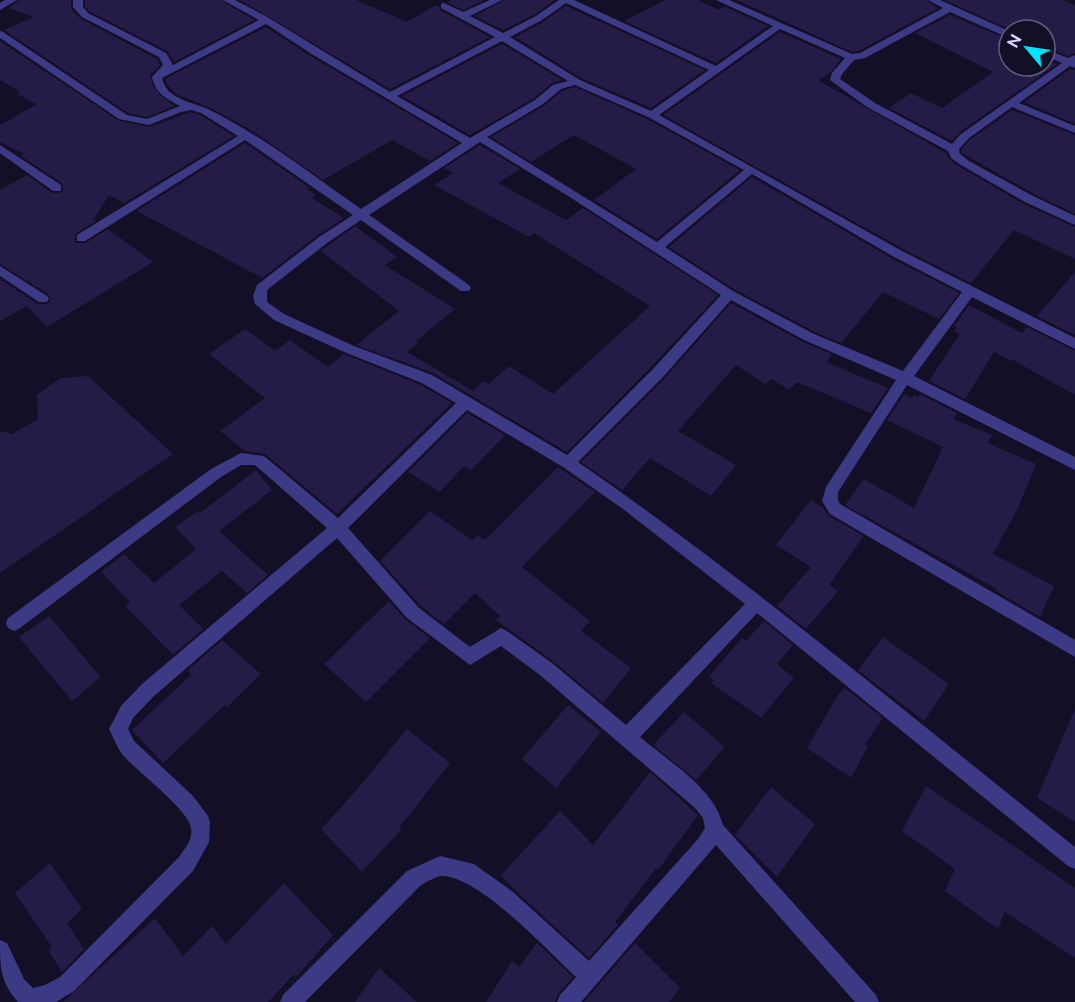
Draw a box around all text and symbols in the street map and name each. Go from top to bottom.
north arrow [997,18,1057,78]
text: N [1003,31,1026,51]

